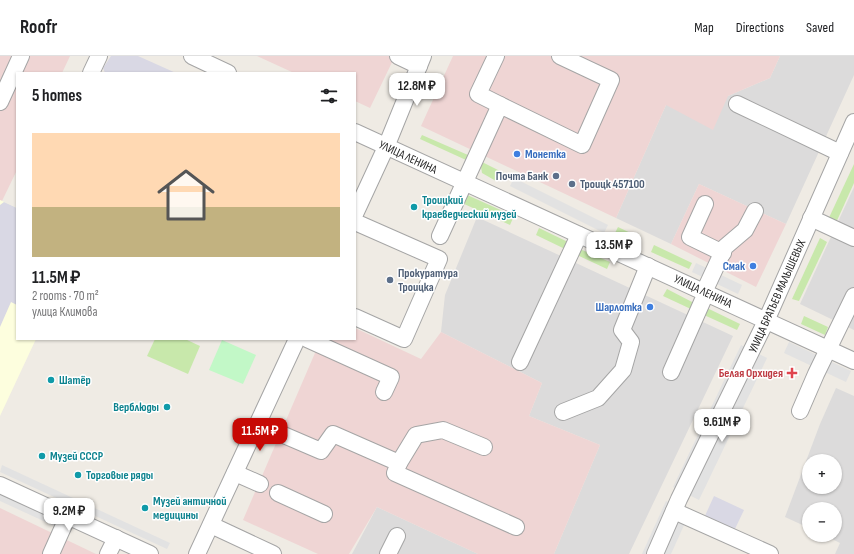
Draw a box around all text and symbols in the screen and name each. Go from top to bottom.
text: Roofr [20,16,57,39]
text: Map [694,19,714,36]
text: Directions [736,19,784,36]
text: Saved [806,19,834,36]
pin: 12.8M ₽ [380,73,454,107]
text: 12.8M ₽ [398,78,436,94]
icon: filters [318,85,340,107]
text: 5 homes [32,86,82,106]
street label: УЛИЦА ЛЕНИНА [376,137,440,178]
place label: Монетка [525,147,566,162]
marker: Монетка [512,149,522,159]
icon: home [150,159,222,231]
place label: Почта Банк [496,169,549,184]
marker: Почта Банк [551,171,561,181]
place label: Троицк 457100 [580,177,645,192]
marker: Троицк 457100 [567,179,577,189]
place label: Троицкий краеведческий музей [422,193,517,222]
marker: Троицкий краеведческий музей [409,202,419,212]
pin: 13.5M ₽ [577,232,651,266]
street label: УЛИЦА БРАТЬЕВ МАЛЫШЕВЫХ [746,236,810,355]
text: 13.5M ₽ [595,237,633,253]
place label: Смак [723,259,746,274]
marker: Смак [748,261,758,271]
place label: Прокуратура Троицка [398,266,458,295]
text: 11.5M ₽ [32,268,80,288]
street label: УЛИЦА ЛЕНИНА [671,271,735,312]
marker: Прокуратура Троицка [385,275,395,285]
text: 2 rooms · 70 m² [32,288,99,304]
place label: Шарлотка [596,300,642,315]
marker: Шарлотка [645,302,655,312]
text: улица Климова [32,304,98,320]
place label: Белая Орхидея [719,366,783,381]
marker: Белая Орхидея [786,367,798,379]
place label: Шатёр [59,373,91,388]
marker: Шатёр [46,375,56,385]
place label: Верблюды [113,400,159,415]
marker: Верблюды [162,402,172,412]
pin: 9.61M ₽ [685,409,759,443]
text: 9.61M ₽ [703,414,741,430]
pin: 11.5M ₽ [223,418,297,452]
text: 11.5M ₽ [242,423,278,439]
place label: Музей СССР [50,449,104,464]
marker: Музей СССР [37,451,47,461]
map controls [802,454,842,542]
button: + [802,454,842,494]
place label: Торговые ряды [86,468,153,483]
marker: Торговые ряды [73,470,83,480]
place label: Музей античной медицины [153,494,227,523]
pin: 9.2M ₽ [36,498,102,532]
button: − [802,502,842,542]
text: 9.2M ₽ [53,503,85,519]
marker: Музей античной медицины [140,503,150,513]

